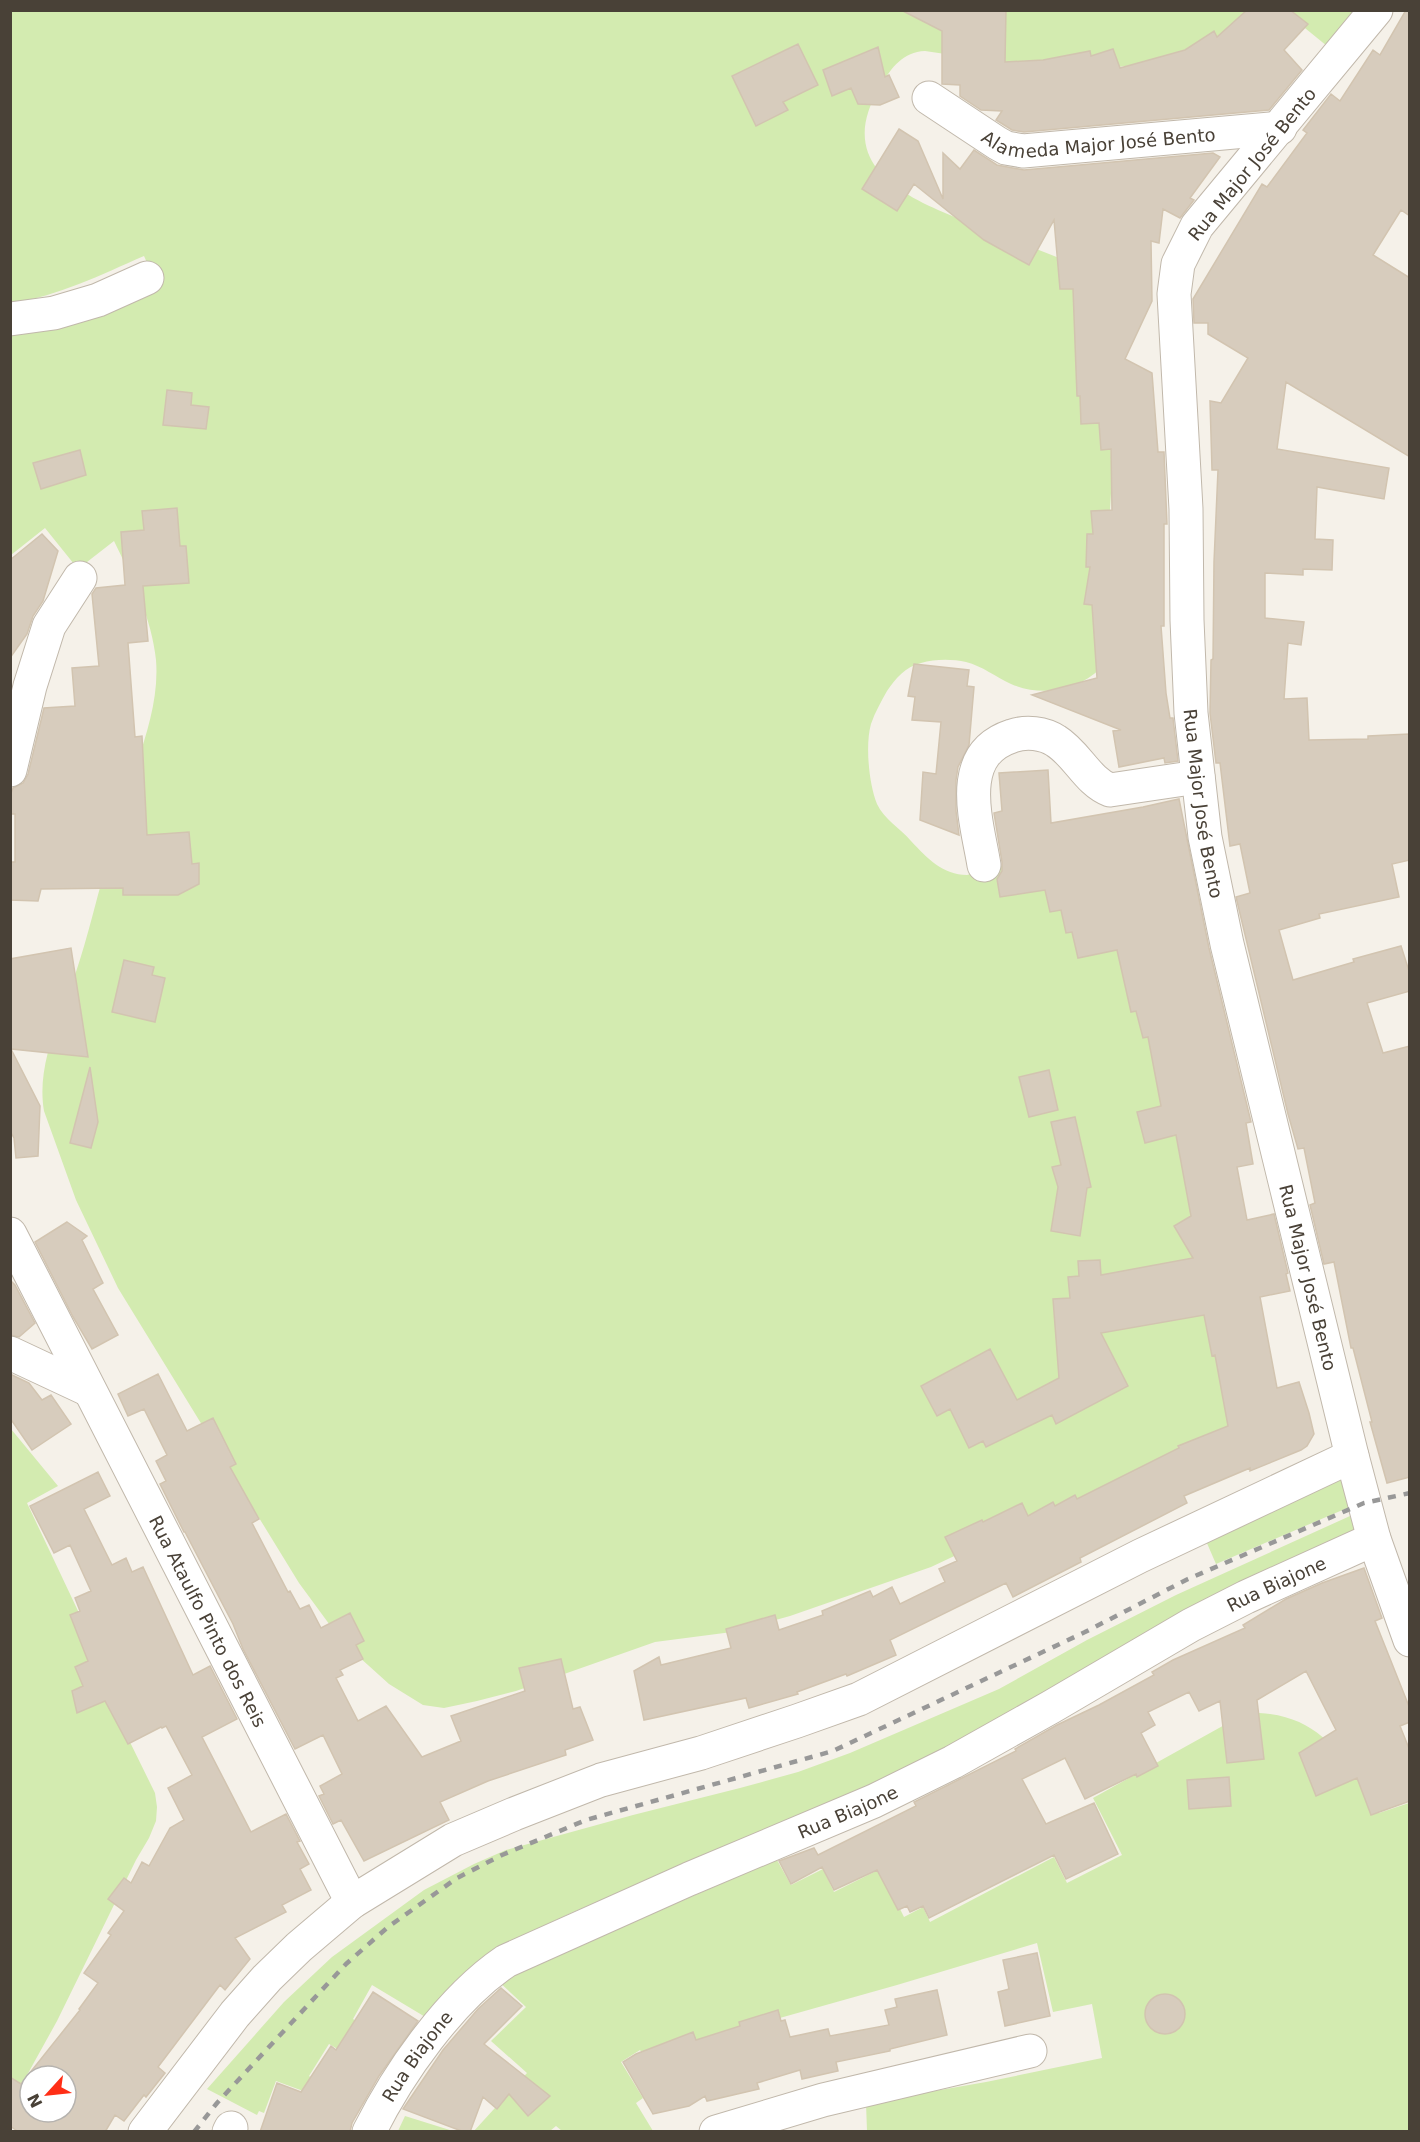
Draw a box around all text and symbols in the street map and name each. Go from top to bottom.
street label: Rua Major José Bento [1184,83,1320,245]
street label: Alameda Major José Bento [978,123,1216,162]
street label: Rua Major José Bento [1180,708,1228,900]
street label: Rua Major José Bento [1276,1182,1341,1373]
street label: Rua Ataulfo Pinto dos Reis [145,1512,271,1731]
street label: Rua Biajone [1223,1552,1329,1616]
street label: Rua Biajone [794,1781,901,1842]
street label: Rua Biajone [377,2006,456,2105]
north arrow [18,2064,78,2124]
text: N [24,2090,47,2111]

